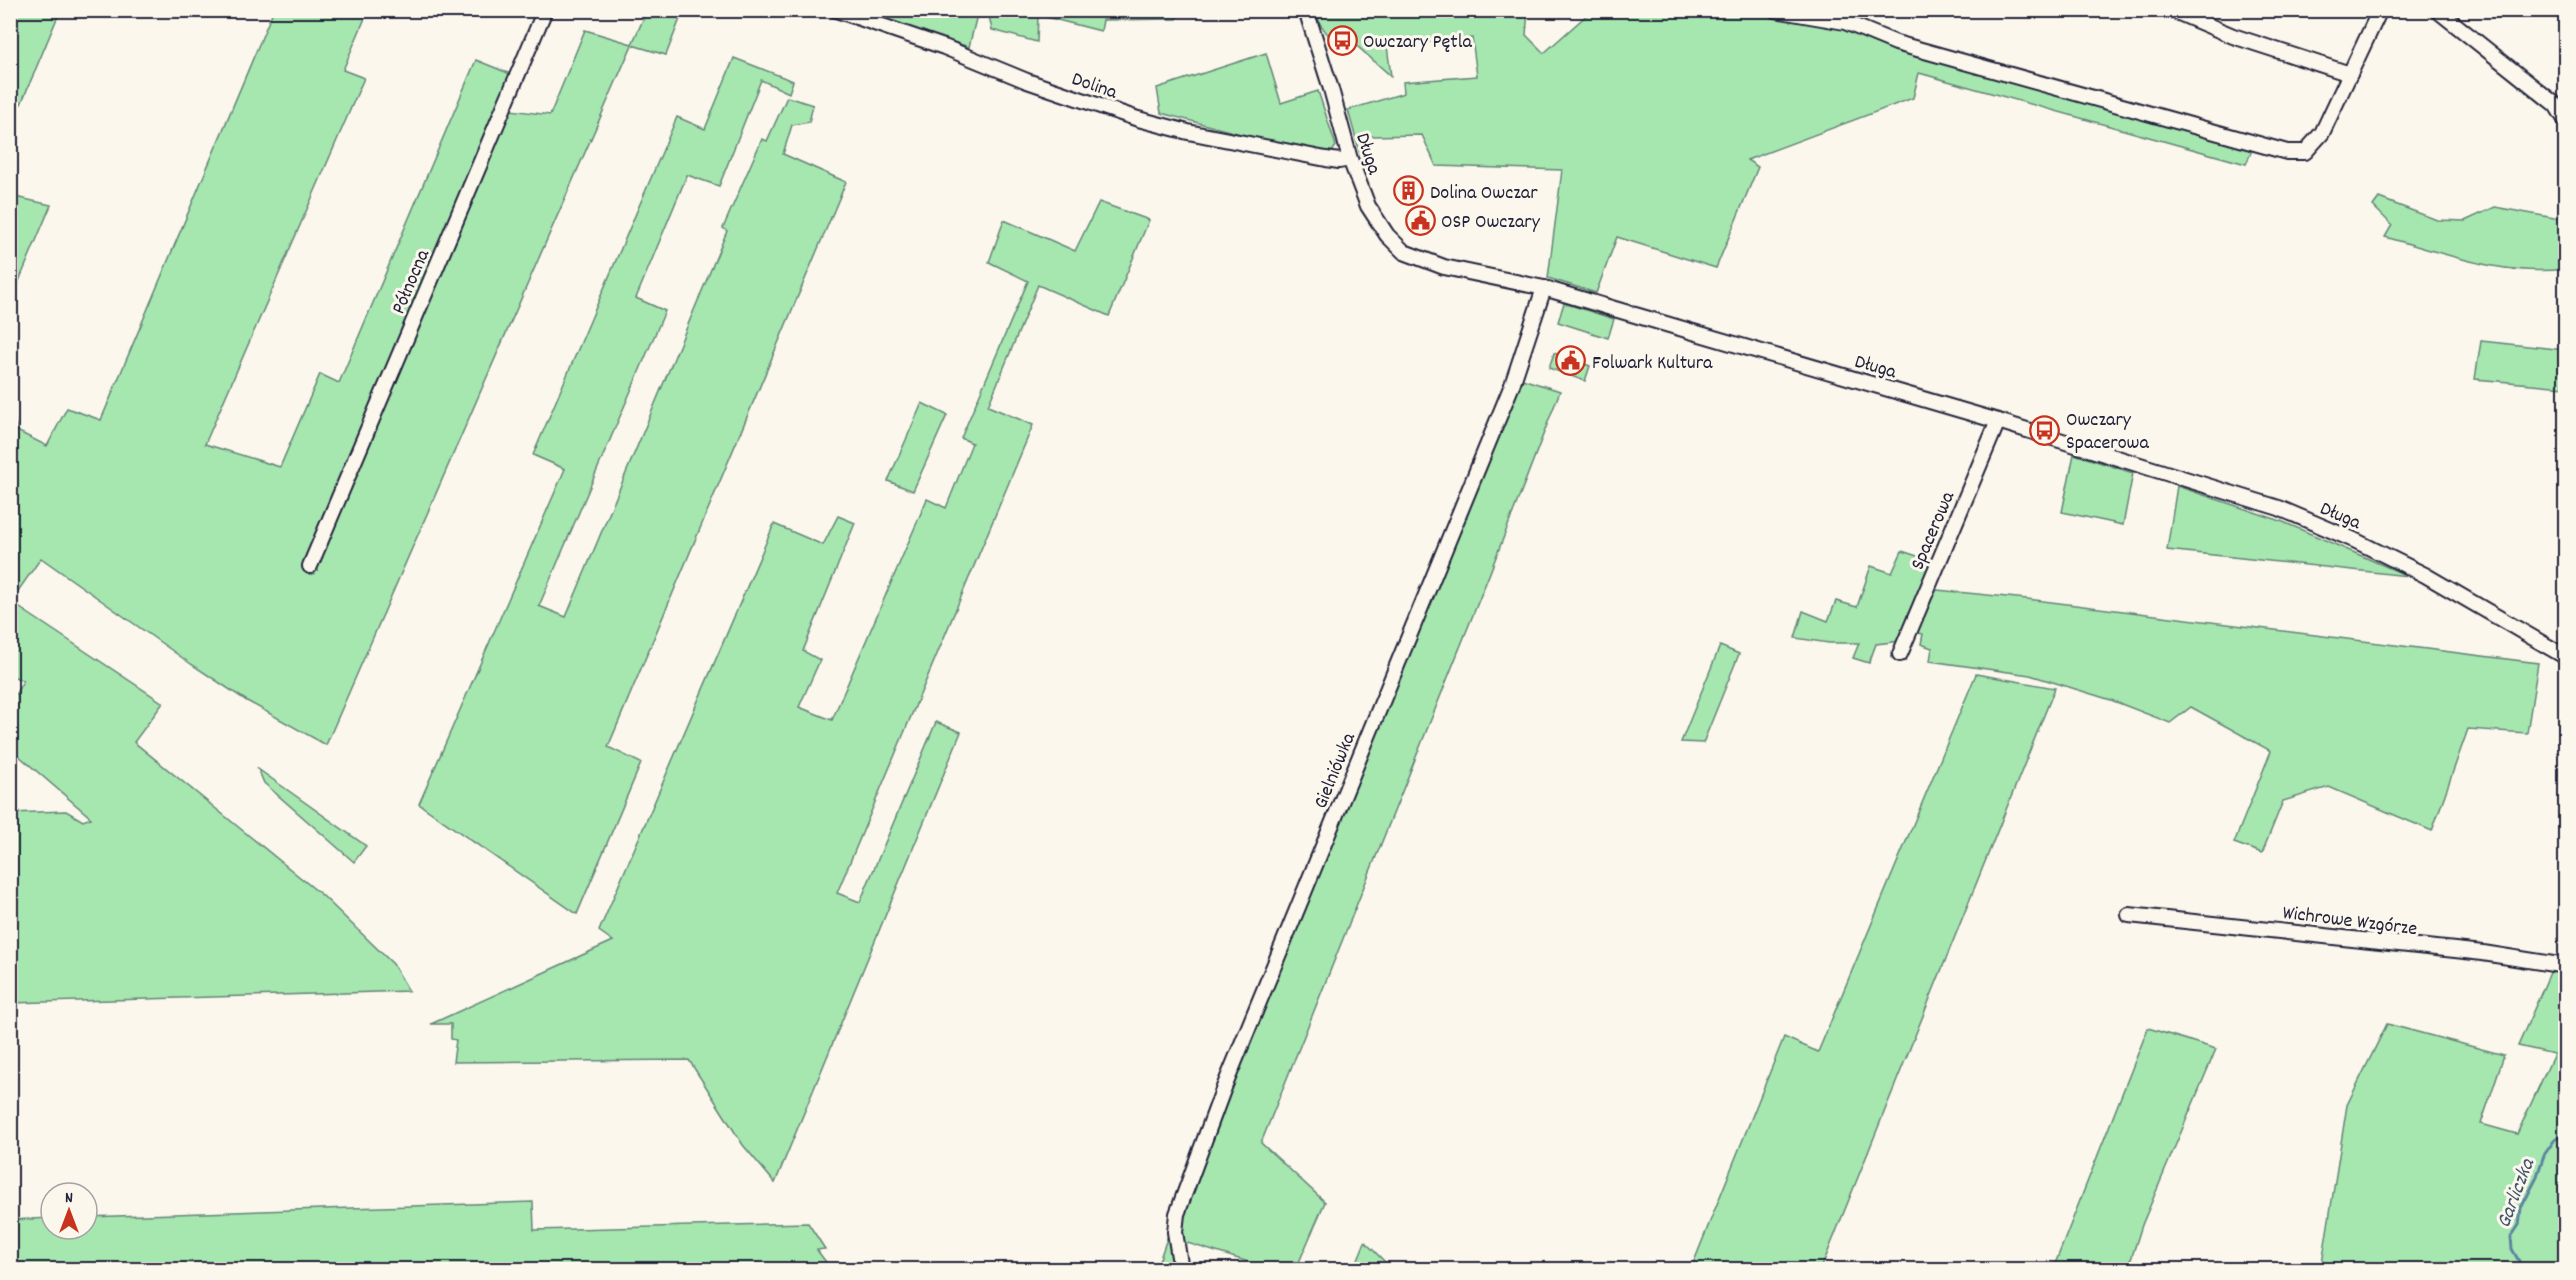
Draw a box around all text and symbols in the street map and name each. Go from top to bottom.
bus stop icon: Owczary Pętla [1326,24,1358,56]
place label: Owczary Pętla [1363,29,1472,57]
street label: Dolina [1068,66,1121,108]
street label: Długa [1347,130,1387,179]
building icon: Dolina Owczar [1393,175,1425,207]
place label: Dolina Owczar [1430,180,1538,208]
public building icon: OSP Owczary [1404,204,1436,236]
place label: OSP Owczary [1441,209,1541,237]
street label: Północna [386,245,438,319]
public building icon: Folwark Kultura [1555,345,1587,377]
street label: Długa [1851,349,1900,387]
place label: Folwark Kultura [1592,350,1713,378]
place label: Owczary Spacerowa [2066,407,2149,458]
bus stop icon: Owczary Spacerowa [2029,414,2061,446]
street label: Spacerowa [1905,487,1963,575]
street label: Długa [2315,496,2365,538]
street label: Gielniówka [1308,728,1364,813]
street label: Wichrowe Wzgórze [2281,900,2419,944]
water label: Garliczka [2490,1154,2544,1233]
north arrow [39,1181,99,1241]
text: N [65,1187,73,1210]

